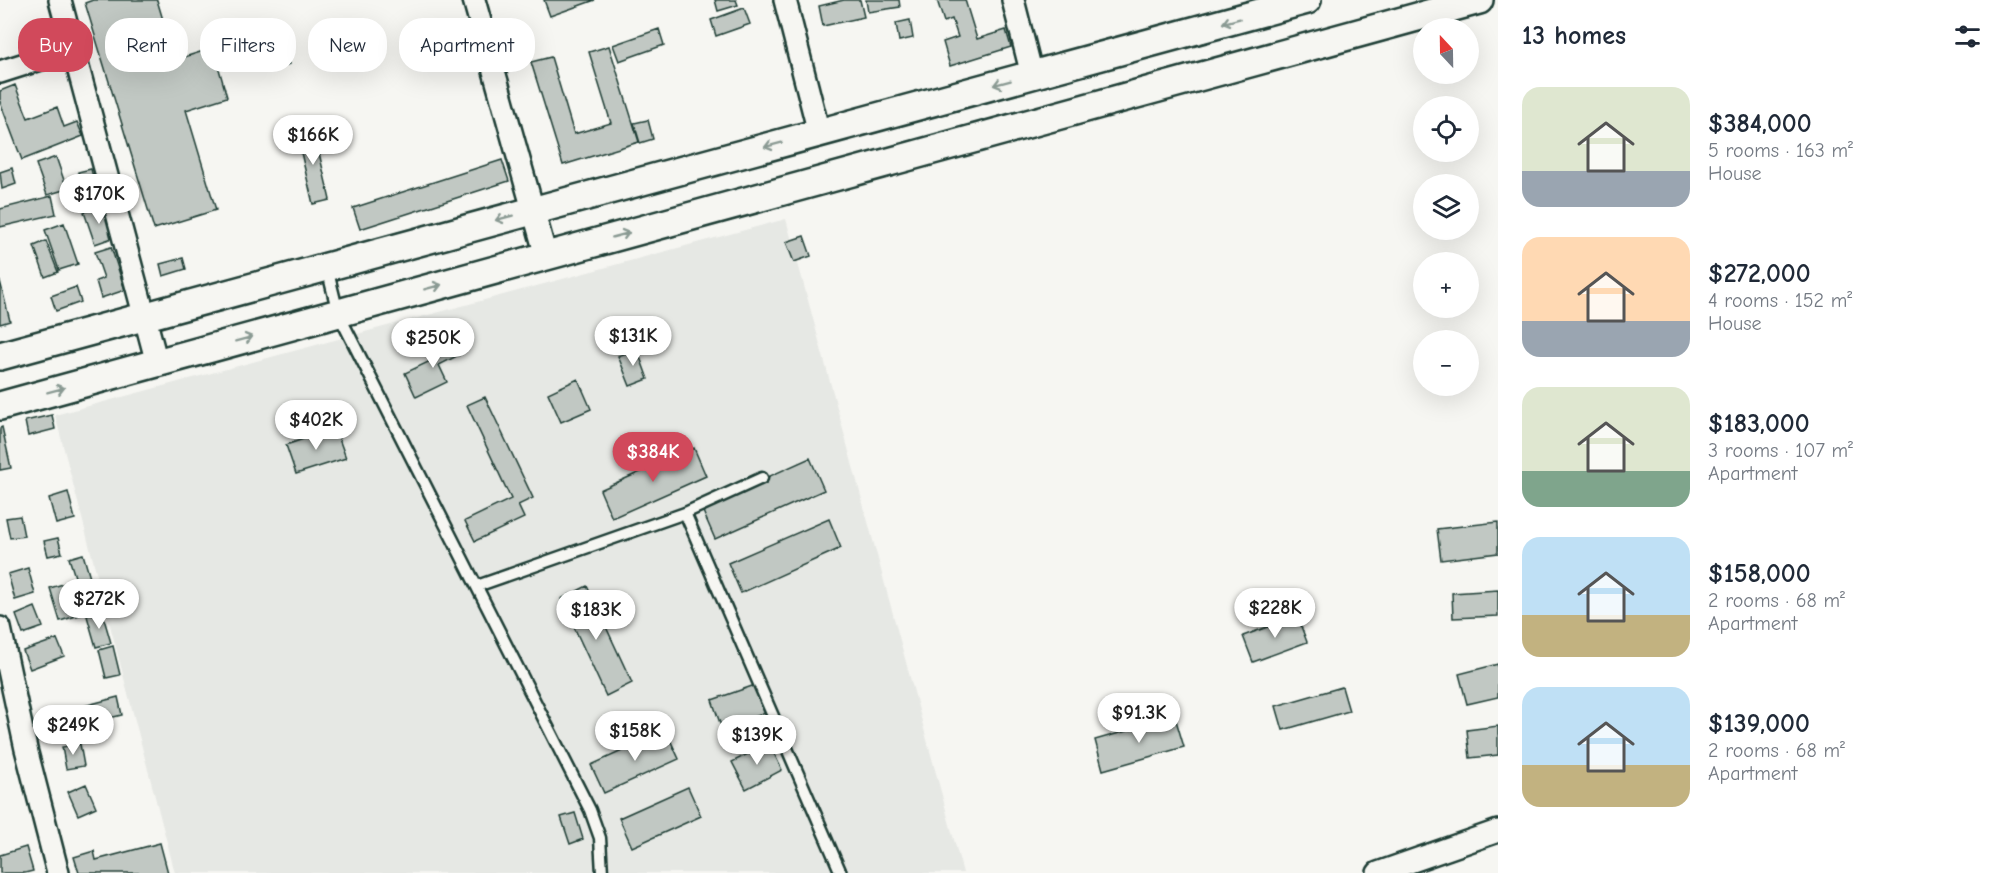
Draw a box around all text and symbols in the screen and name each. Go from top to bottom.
one-way arrow [1221,16,1240,27]
chip: Buy [18,18,93,72]
chip: Rent [105,18,188,72]
chip: Filters [200,18,296,72]
chip: New [308,18,387,72]
chip: Apartment [399,18,535,72]
north arrow [1413,18,1479,84]
map controls [1413,18,1479,396]
icon: filters [1951,20,1984,53]
text: 13 homes [1522,21,1626,51]
one-way arrow [993,78,1012,89]
button: locate [1413,96,1479,162]
text: $384,000 [1708,109,1812,139]
icon: home [1570,111,1642,183]
pin: $166K [271,115,355,166]
text: $166K [287,123,339,146]
text: 5 rooms · 163 m² [1708,139,1853,162]
one-way arrow [764,140,783,152]
text: House [1708,162,1762,185]
pin: $170K [57,174,141,225]
button: layers [1413,174,1479,240]
text: $170K [73,182,125,205]
one-way arrow [495,213,514,225]
one-way arrow [611,229,630,241]
button: + [1413,252,1479,318]
text: $272,000 [1708,259,1811,289]
icon: home [1570,261,1642,333]
one-way arrow [423,281,442,292]
text: 4 rooms · 152 m² [1708,289,1852,312]
text: House [1708,312,1762,335]
pin: $131K [591,316,675,367]
pin: $250K [391,318,475,369]
text: $131K [609,324,657,347]
text: $250K [405,326,461,349]
button: − [1413,330,1479,396]
one-way arrow [235,332,254,344]
one-way arrow [47,384,66,395]
pin: $402K [274,400,358,451]
text: $402K [289,408,343,431]
text: $183,000 [1708,409,1810,439]
icon: home [1570,411,1642,483]
pin: $384K [611,432,695,483]
text: 3 rooms · 107 m² [1708,439,1853,462]
text: $384K [627,440,679,463]
text: Apartment [1708,462,1798,485]
text: $158,000 [1708,559,1811,589]
icon: home [1570,561,1642,633]
pin: $272K [57,579,141,630]
text: $272K [73,587,125,610]
pin: $228K [1233,588,1317,639]
text: 2 rooms · 68 m² [1708,589,1845,612]
pin: $183K [554,590,638,641]
text: $228K [1248,596,1302,619]
text: $183K [570,598,622,621]
text: Apartment [1708,612,1798,635]
pin: $91.3K [1090,693,1188,744]
text: $91.3K [1111,701,1167,724]
pin: $249K [31,705,115,756]
text: $139,000 [1708,709,1810,739]
pin: $158K [593,711,677,762]
icon: home [1570,711,1642,783]
text: $249K [47,713,99,736]
pin: $139K [715,715,799,766]
text: $158K [609,719,661,742]
text: $139K [731,723,783,746]
text: 2 rooms · 68 m² [1708,739,1845,762]
text: Apartment [1708,762,1798,785]

